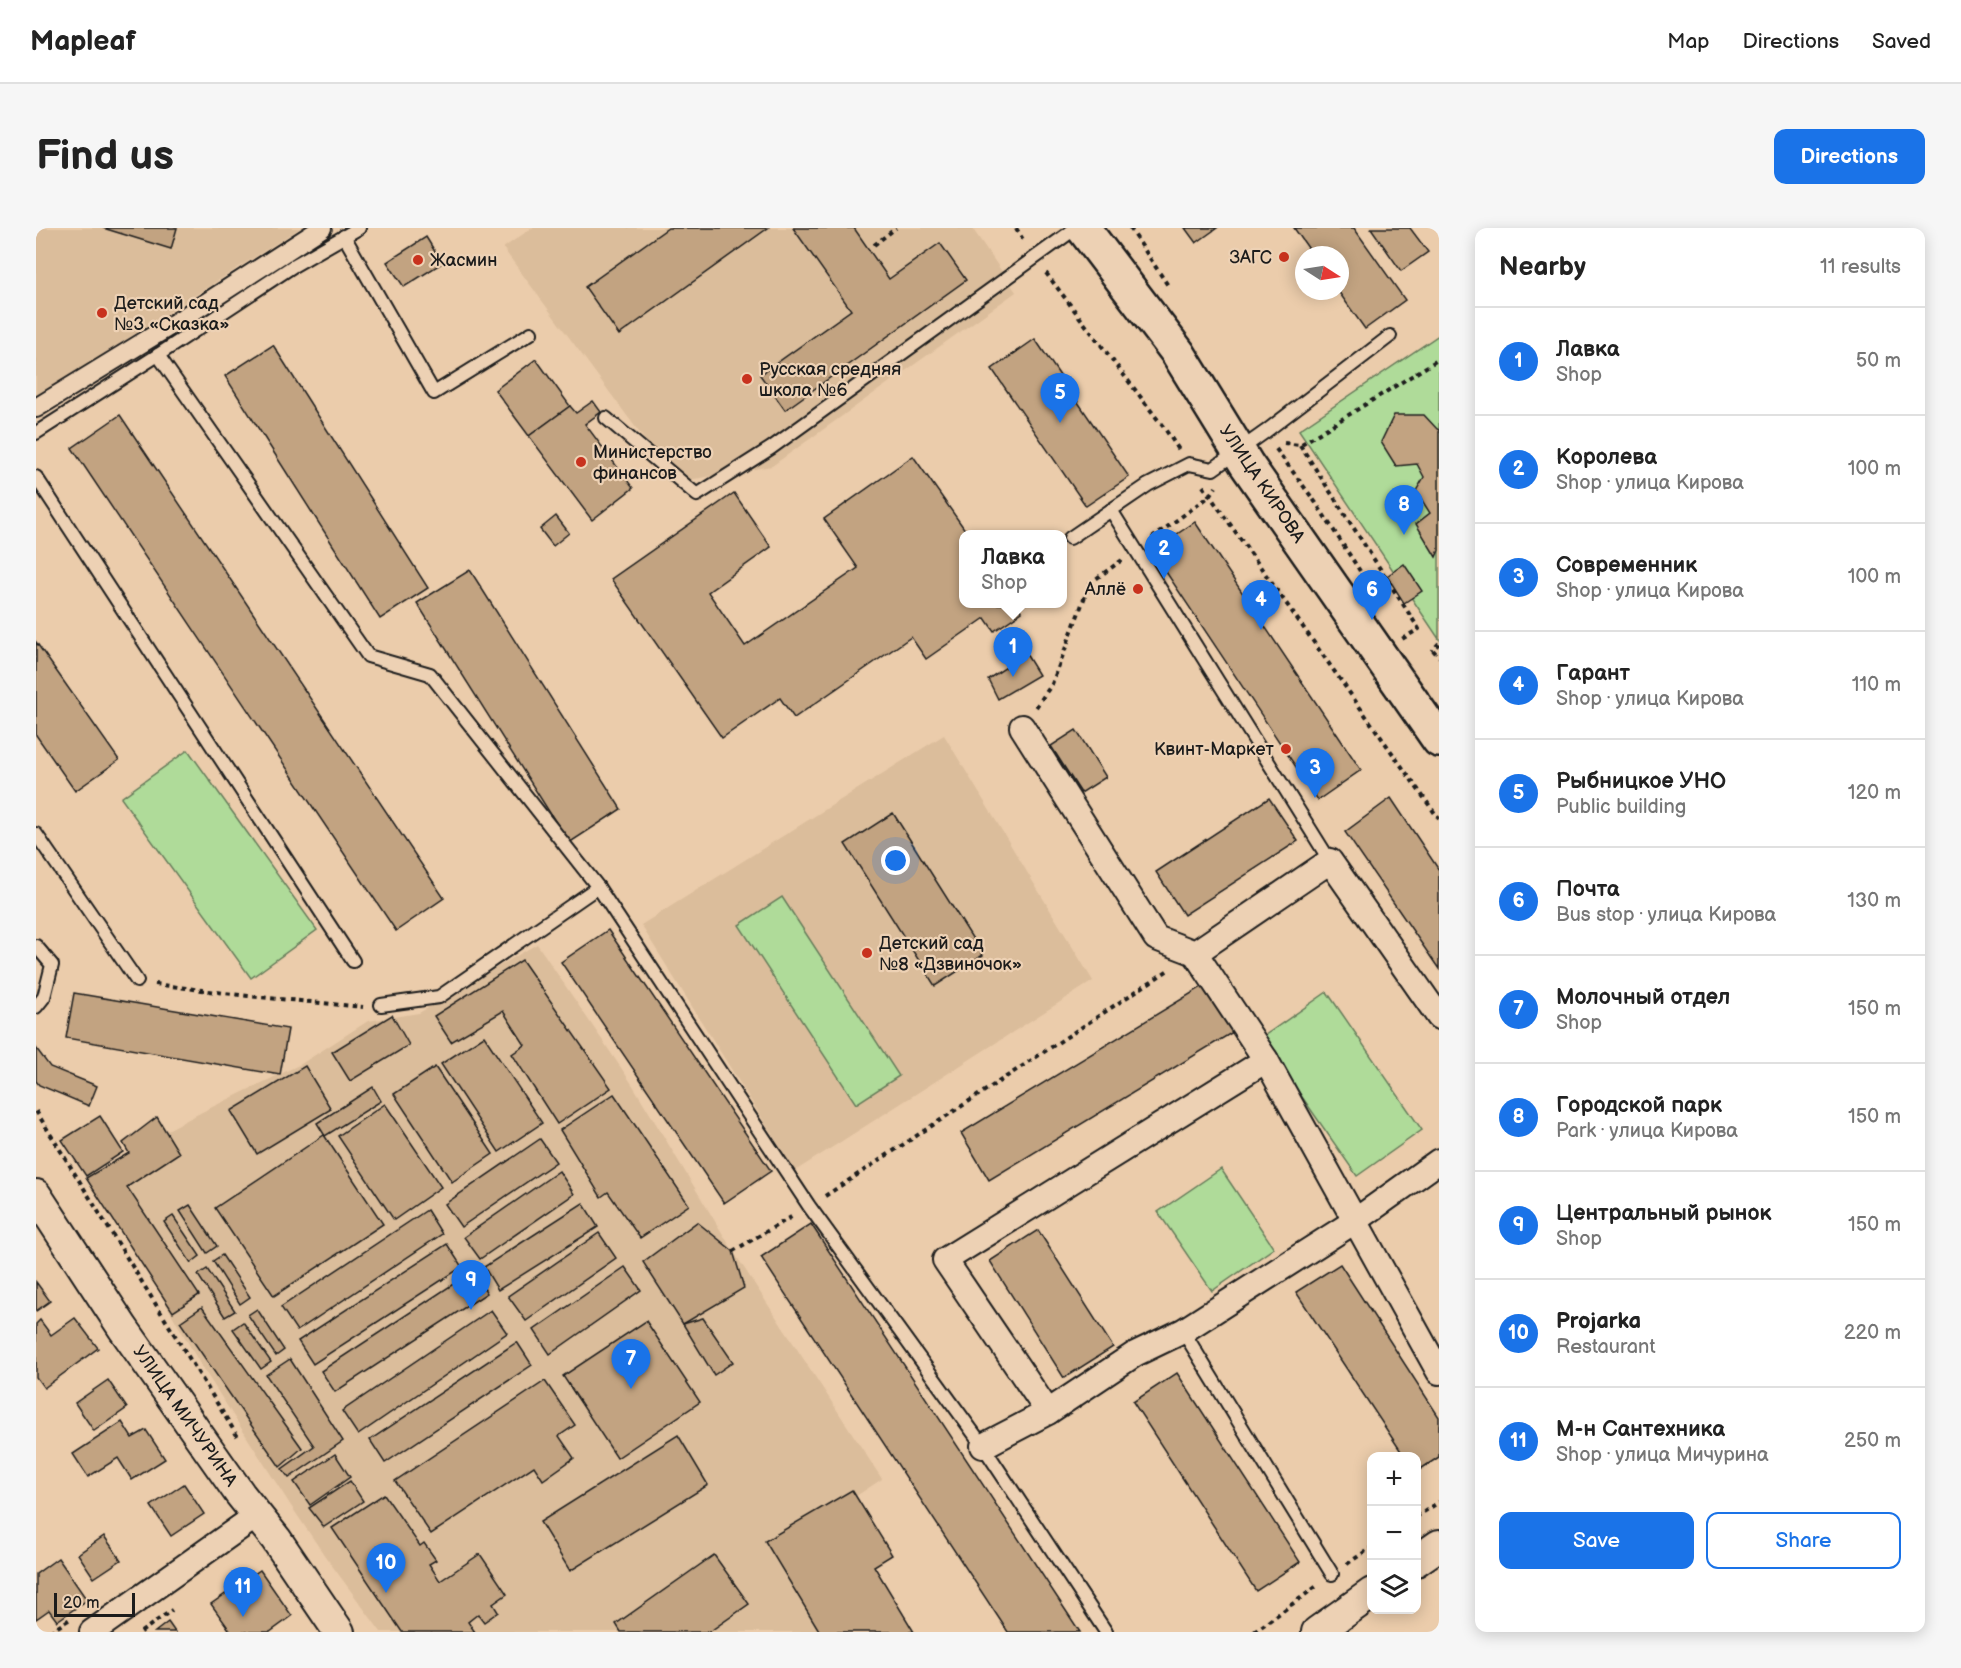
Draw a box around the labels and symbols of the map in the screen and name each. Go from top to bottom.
north arrow [1295,246,1349,300]
place label: ЗАГС [1229,247,1272,268]
place label: Жасмин [430,250,497,271]
marker: ЗАГС [1277,250,1291,264]
marker: Жасмин [411,253,425,267]
place label: Детский сад №3 «Сказка» [114,293,229,335]
marker: Детский сад №3 «Сказка» [95,306,109,320]
place label: Русская средняя школа №6 [759,359,901,401]
marker: Русская средняя школа №6 [740,372,754,386]
pin: 5 [1040,374,1080,423]
street label: УЛИЦА КИРОВА [1215,421,1309,547]
place label: Министерство финансов [593,442,712,484]
marker: Министерство финансов [574,455,588,469]
pin: 8 [1384,486,1424,535]
pin: 2 [1144,530,1184,579]
pin: 6 [1352,570,1392,620]
place label: Аллё [1084,579,1126,600]
pin: 4 [1242,580,1280,630]
marker: Аллё [1131,582,1145,596]
pin: 1 [994,628,1032,677]
place label: Квинт-Маркет [1154,739,1275,760]
marker: Квинт-Маркет [1279,742,1293,756]
pin: 3 [1296,748,1334,798]
your location [881,846,910,875]
place label: Детский сад №8 «Дзвиночок» [879,933,1022,975]
marker: Детский сад №8 «Дзвиночок» [860,946,874,960]
pin: 9 [452,1260,490,1310]
pin: 7 [612,1340,650,1389]
street label: УЛИЦА МИЧУРИНА [128,1342,242,1491]
pin: 10 [366,1544,406,1593]
pin: 11 [224,1568,262,1617]
scale bar [54,1590,135,1618]

